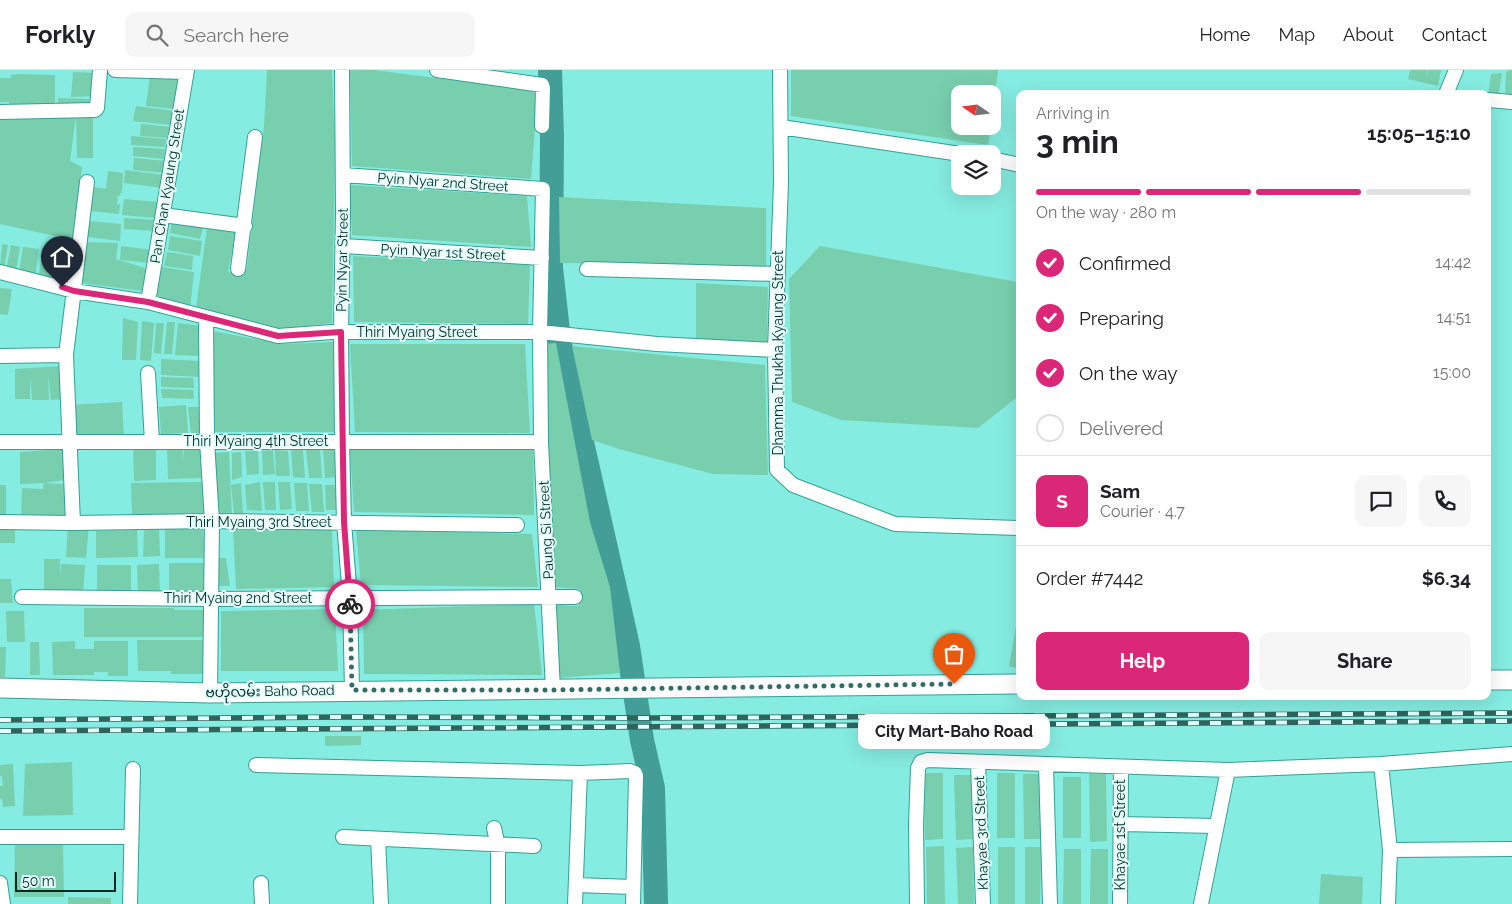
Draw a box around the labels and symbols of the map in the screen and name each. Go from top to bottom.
north arrow [951,85,1001,135]
street label: Pan Chan Kyaung Street [147,107,187,264]
street label: Pyin Nyar 2nd Street [377,169,510,195]
street label: Pyin Nyar Street [333,208,351,312]
pin [41,236,83,287]
street label: Pyin Nyar 1st Street [380,241,506,263]
street label: Dhamma Thukha Kyaung Street [770,250,786,456]
street label: Thiri Myaing Street [357,324,478,340]
street label: Thiri Myaing 4th Street [184,433,329,449]
street label: Paung Si Street [535,480,557,580]
street label: Thiri Myaing 3rd Street [186,514,332,530]
courier [325,579,375,629]
street label: Thiri Myaing 2nd Street [164,590,313,606]
pin [933,633,975,684]
street label: ဗဟိုလမ်း Baho Road [205,680,335,704]
callout: City Mart-Baho Road [858,714,1050,749]
street label: Khayae 3rd Street [971,775,991,891]
street label: Khayae 1st Street [1112,779,1128,891]
scale bar [15,869,116,892]

